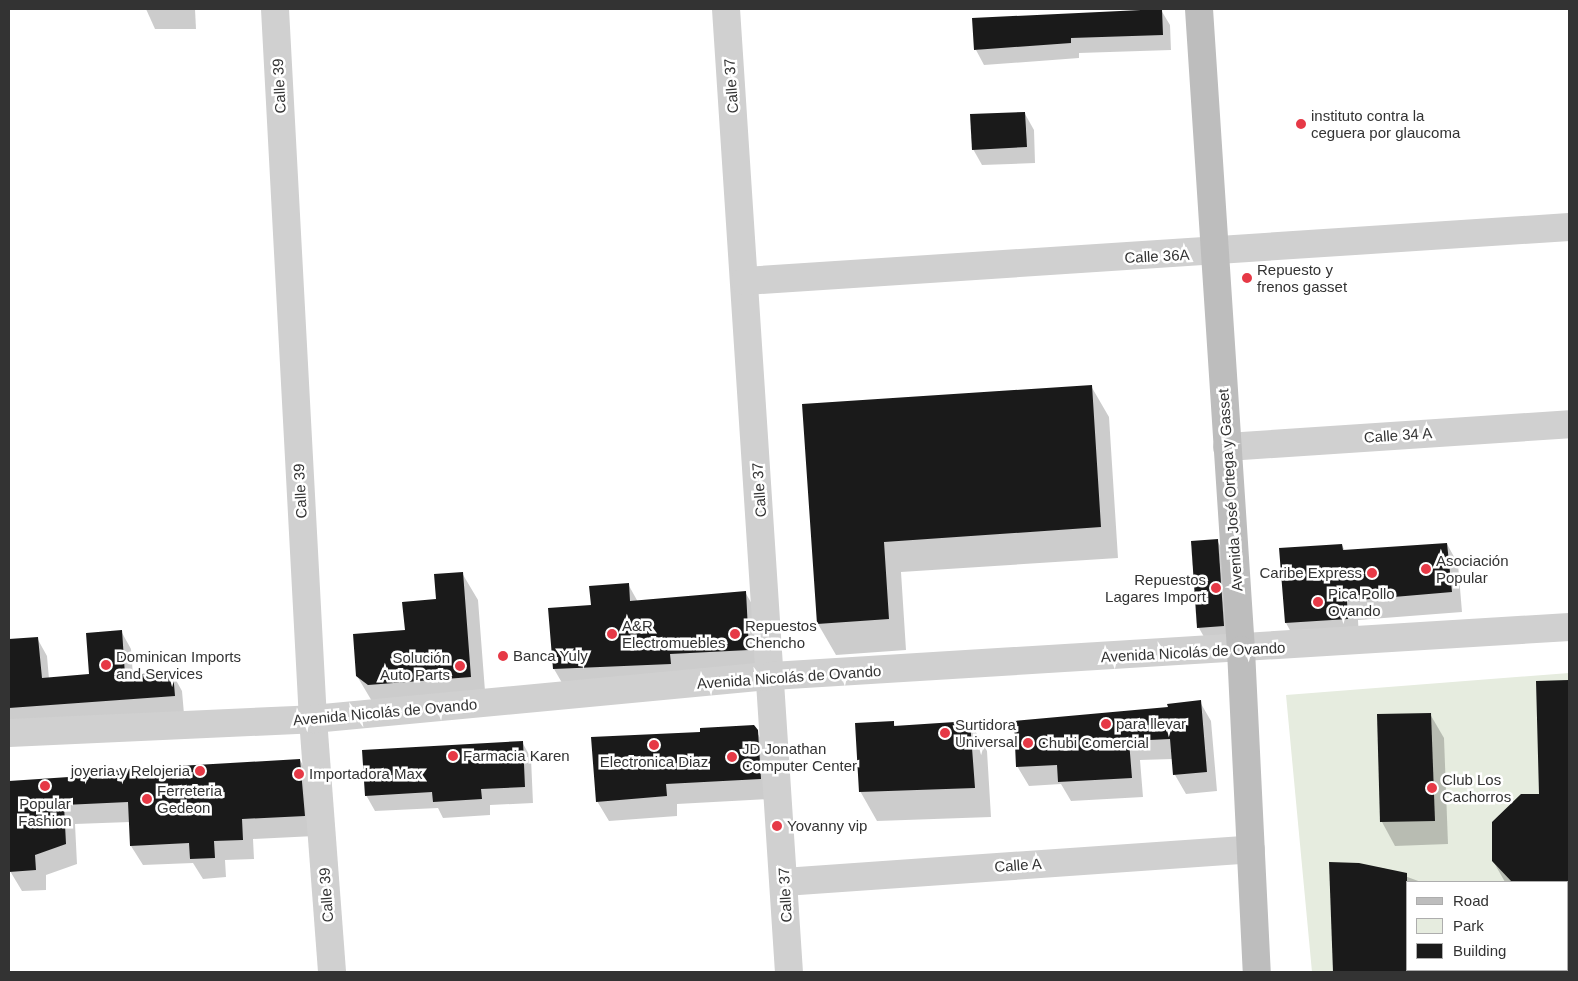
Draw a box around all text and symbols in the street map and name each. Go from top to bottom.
street label: Calle 39 [269,58,289,114]
street label: Calle 37 [720,58,742,114]
place label: instituto contra la ceguera por glaucoma [1311,106,1460,141]
marker: instituto contra la ceguera por glaucoma [1295,118,1307,130]
street label: Calle 36A [1124,245,1190,267]
place label: Repuesto y frenos gasset [1257,260,1347,295]
marker: Repuesto y frenos gasset [1241,272,1253,284]
street label: Avenida José Ortega y Gasset [1214,388,1246,592]
street label: Calle 34 A [1363,424,1433,446]
street label: Calle 37 [748,462,770,518]
street label: Calle 39 [290,463,310,519]
place label: Asociación Popular [1436,551,1509,586]
marker: Asociación Popular [1420,563,1432,575]
place label: Caribe Express [1259,564,1362,582]
marker: Caribe Express [1366,567,1378,579]
place label: Repuestos Lagares Import [1105,570,1206,605]
marker: Repuestos Lagares Import [1210,582,1222,594]
place label: Pica Pollo Ovando [1328,584,1395,619]
marker: Pica Pollo Ovando [1312,596,1324,608]
place label: A&R Electromuebles [622,616,725,651]
place label: Repuestos Chencho [745,616,817,651]
marker: A&R Electromuebles [606,628,618,640]
marker: Repuestos Chencho [729,628,741,640]
street label: Avenida Nicolás de Ovando [1100,638,1286,666]
place label: Dominican Imports and Services [116,647,241,682]
place label: Banca Yuly [513,647,588,665]
place label: Solución Auto Parts [380,648,450,683]
marker: Banca Yuly [497,650,509,662]
marker: Dominican Imports and Services [100,659,112,671]
marker: Solución Auto Parts [454,660,466,672]
street label: Avenida Nicolás de Ovando [696,662,882,692]
street label: Avenida Nicolás de Ovando [292,695,478,729]
place label: Surtidora Universal [955,715,1018,750]
place label: para llevar [1116,715,1186,733]
marker: para llevar [1100,718,1112,730]
marker: Surtidora Universal [939,727,951,739]
place label: Chubi Comercial [1038,734,1149,752]
marker: Chubi Comercial [1022,737,1034,749]
marker: Electronica Diaz [648,739,660,751]
place label: JD Jonathan Computer Center [742,739,857,774]
place label: Farmacia Karen [463,747,570,765]
marker: Farmacia Karen [447,750,459,762]
marker: JD Jonathan Computer Center [726,751,738,763]
place label: Electronica Diaz [600,753,708,771]
place label: joyeria y Relojeria [71,762,190,780]
marker: joyeria y Relojeria [194,765,206,777]
place label: Importadora Max [309,765,422,783]
marker: Importadora Max [293,768,305,780]
place label: Club Los Cachorros [1442,770,1511,805]
marker: Popular Fashion [39,780,51,792]
place label: Ferreteria Gedeon [157,781,222,816]
marker: Club Los Cachorros [1426,782,1438,794]
marker: Ferreteria Gedeon [141,793,153,805]
place label: Popular Fashion [18,794,72,829]
place label: Yovanny vip [787,817,867,835]
marker: Yovanny vip [771,820,783,832]
street label: Calle A [993,854,1043,876]
street label: Calle 39 [315,867,337,923]
street label: Calle 37 [775,867,795,923]
legend [1406,881,1568,971]
text: Road [1453,892,1489,909]
text: Park [1453,917,1484,934]
text: Building [1453,942,1506,959]

